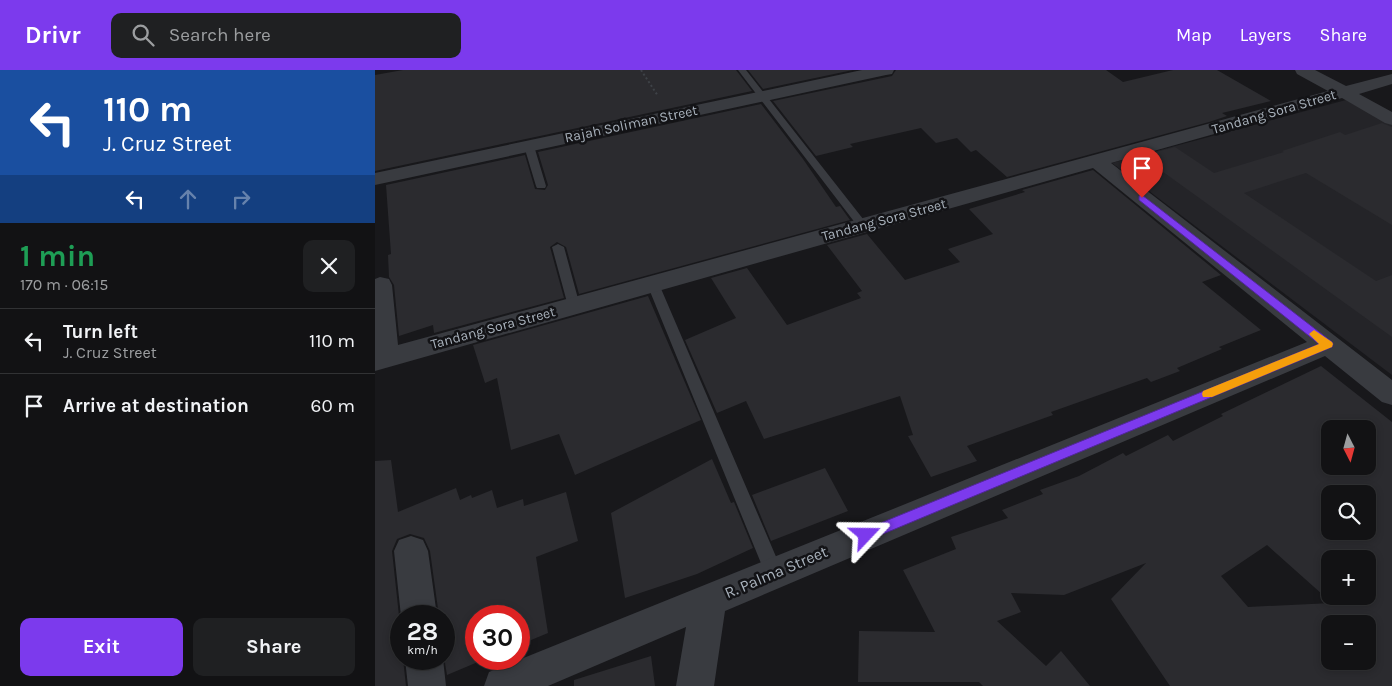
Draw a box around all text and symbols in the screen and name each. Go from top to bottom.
search box [111,13,461,58]
text: Drivr [25,21,81,49]
icon: search [129,21,157,49]
text: Search here [169,24,271,46]
text: Map [1176,24,1212,46]
text: Layers [1240,24,1292,46]
text: Share [1320,24,1367,46]
street label: Tandang Sora Street [1210,86,1338,138]
text: 110 m [103,89,192,130]
icon: left [20,90,85,155]
street label: Rajah Soliman Street [563,102,699,146]
text: J. Cruz Street [103,131,232,157]
pin [1121,147,1163,198]
icon: arrive [1128,154,1156,182]
icon: left [121,185,149,213]
icon: ahead [174,185,202,213]
icon: right [227,185,255,213]
street label: Tandang Sora Street [820,195,948,245]
text: 1 min [20,238,95,274]
button: close [303,240,355,292]
text: 170 m · 06:15 [20,275,108,294]
street label: Tandang Sora Street [429,303,557,353]
text: Turn left [63,321,138,343]
icon: left [20,327,48,355]
text: 110 m [309,330,355,352]
text: J. Cruz Street [63,343,157,362]
icon: arrive [20,392,48,420]
text: Arrive at destination [63,395,249,417]
text: 60 m [311,395,355,417]
north arrow [1321,420,1376,475]
map controls [1321,420,1376,670]
button: search [1321,485,1376,540]
position arrow [839,508,891,560]
street label: R. Palma Street [722,542,830,602]
button: + [1321,550,1376,605]
speed limit sign: 30 [465,605,530,670]
button: − [1321,615,1376,670]
text: 28 [407,617,438,646]
button: Exit [20,618,183,676]
button: Share [193,618,355,676]
text: km/h [407,643,438,657]

